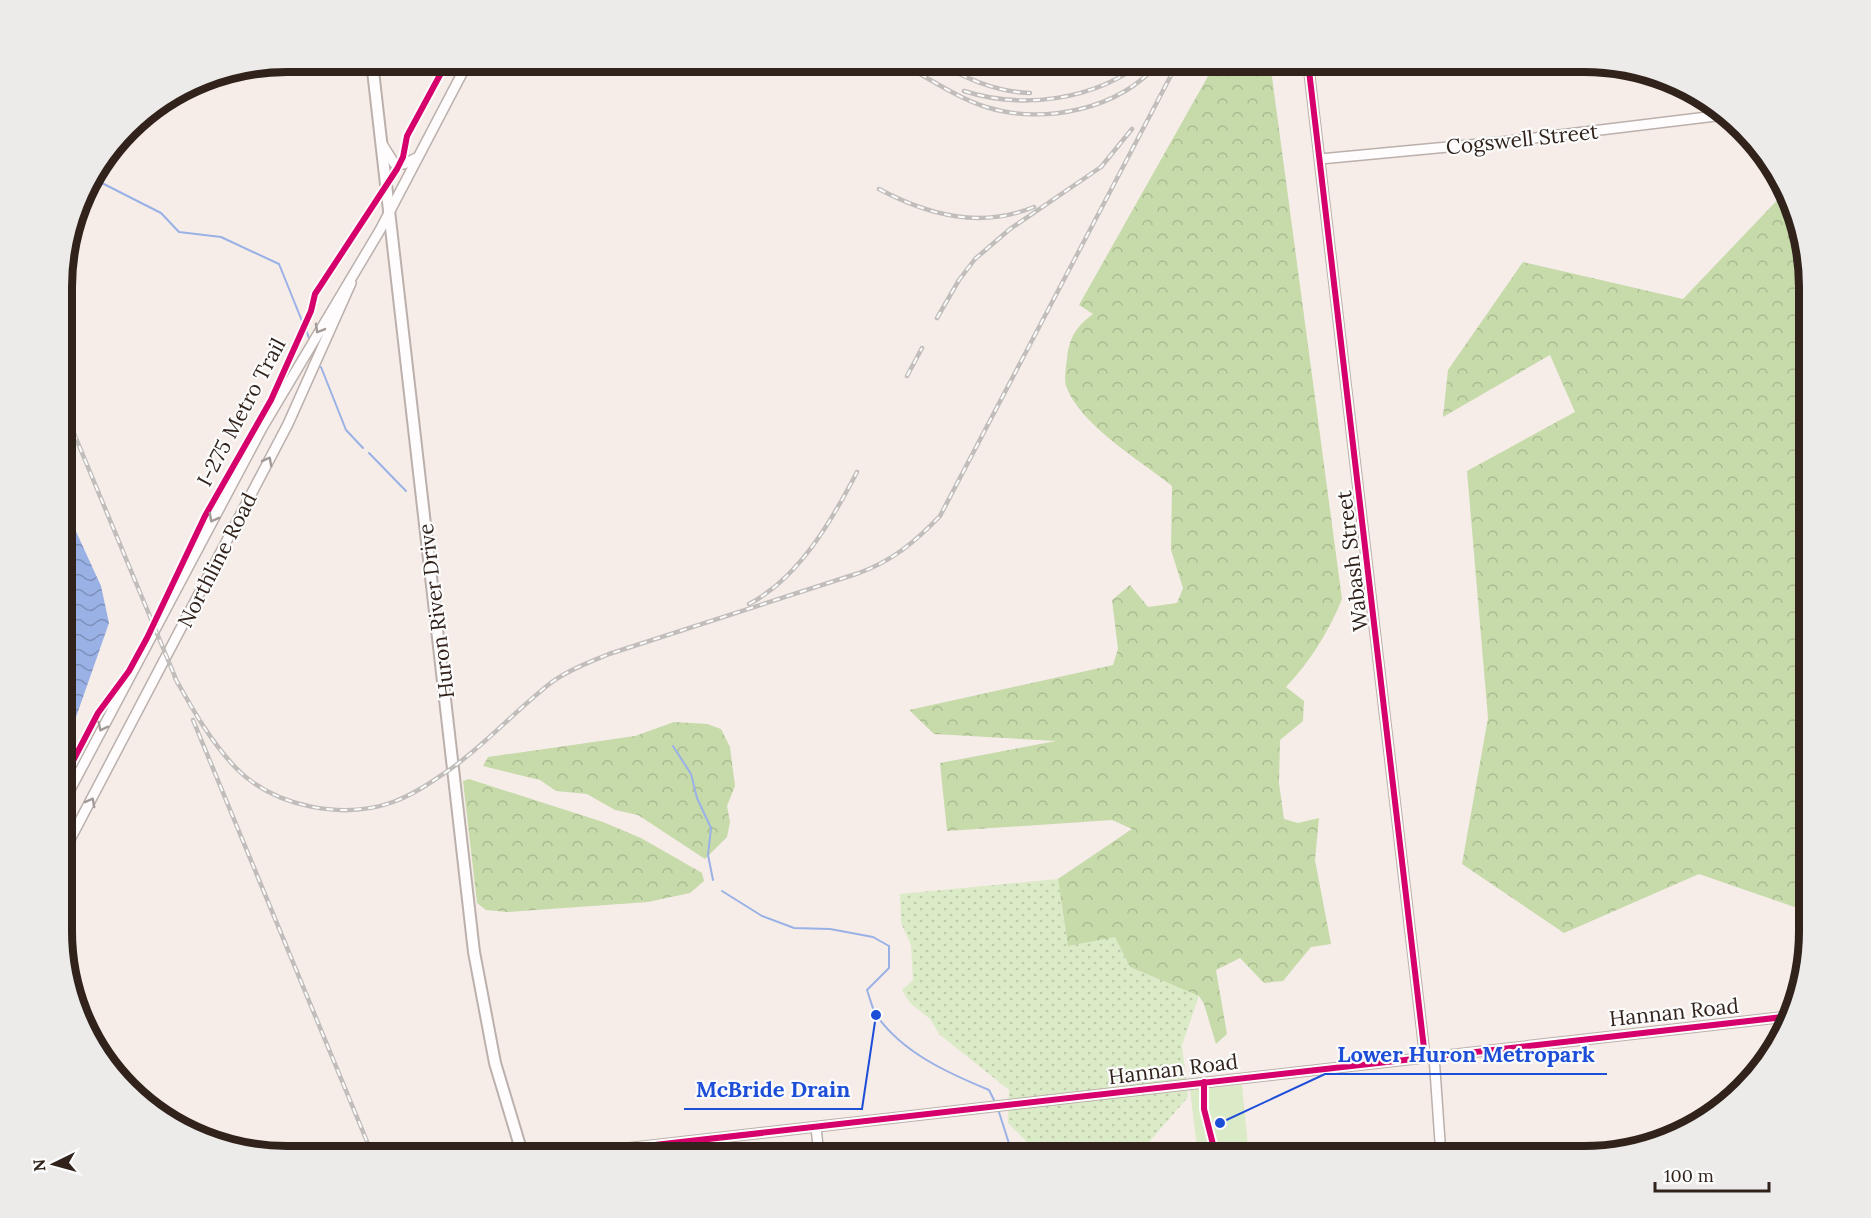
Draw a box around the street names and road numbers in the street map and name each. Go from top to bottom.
street label: Cogswell Street [1445,118,1600,160]
street label: I-275 Metro Trail [191,333,291,491]
street label: Northline Road [171,488,263,632]
street label: Wabash Street [1330,488,1374,633]
street label: Huron River Drive [412,522,460,700]
street label: Hannan Road [1608,992,1740,1032]
street label: Hannan Road [1107,1048,1239,1090]

